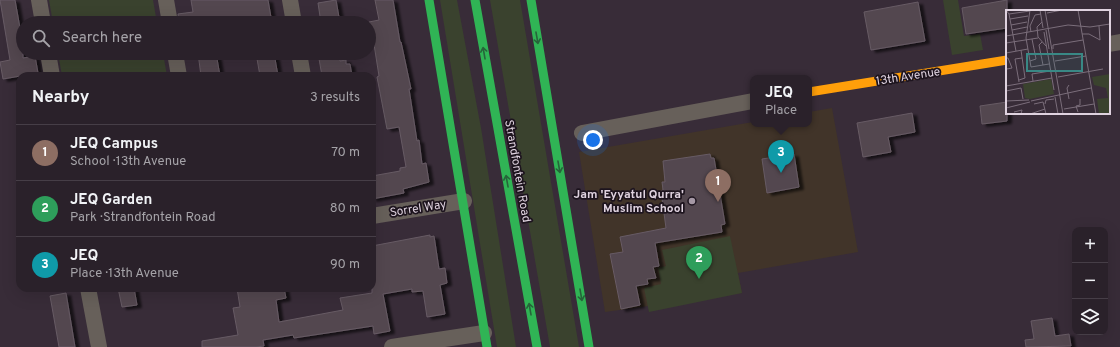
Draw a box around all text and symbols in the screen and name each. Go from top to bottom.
inset map [1006,10,1110,114]
search box [16,16,376,60]
icon: search [30,27,52,49]
text: Search here [62,29,142,48]
one-way arrow [533,32,541,45]
one-way arrow [480,47,488,60]
street label: 13th Avenue [875,64,942,90]
popup [750,75,812,127]
text: JEQ [765,84,793,103]
text: Nearby [32,87,89,109]
text: 3 results [310,90,360,106]
text: Place [765,103,797,119]
street label: Strandfontein Road [500,119,534,224]
your location [583,130,603,150]
text: JEQ Campus [70,135,158,154]
pin: 3 [768,140,794,173]
text: 1 [42,145,48,161]
text: 70 m [331,145,360,161]
text: School · 13th Avenue [70,154,186,170]
one-way arrow [555,160,563,173]
pin: 1 [705,169,731,202]
one-way arrow [503,175,511,188]
place label: Jam 'Eyyatul Qurra' Muslim School [574,187,684,217]
text: JEQ Garden [70,191,153,210]
marker: Jam 'Eyyatul Qurra' Muslim School [687,196,697,206]
street label: Sorrel Way [389,197,448,221]
text: 2 [41,201,49,217]
text: 80 m [330,201,360,217]
text: Park · Strandfontein Road [70,210,215,226]
map controls [1072,227,1108,335]
button: + [1072,227,1108,263]
pin: 2 [686,246,712,279]
text: JEQ [70,247,98,266]
text: 3 [41,257,49,273]
text: 90 m [330,257,360,273]
button: − [1072,263,1108,299]
text: Place · 13th Avenue [70,266,179,282]
one-way arrow [577,288,585,301]
button: layers [1072,299,1108,335]
one-way arrow [526,303,534,316]

